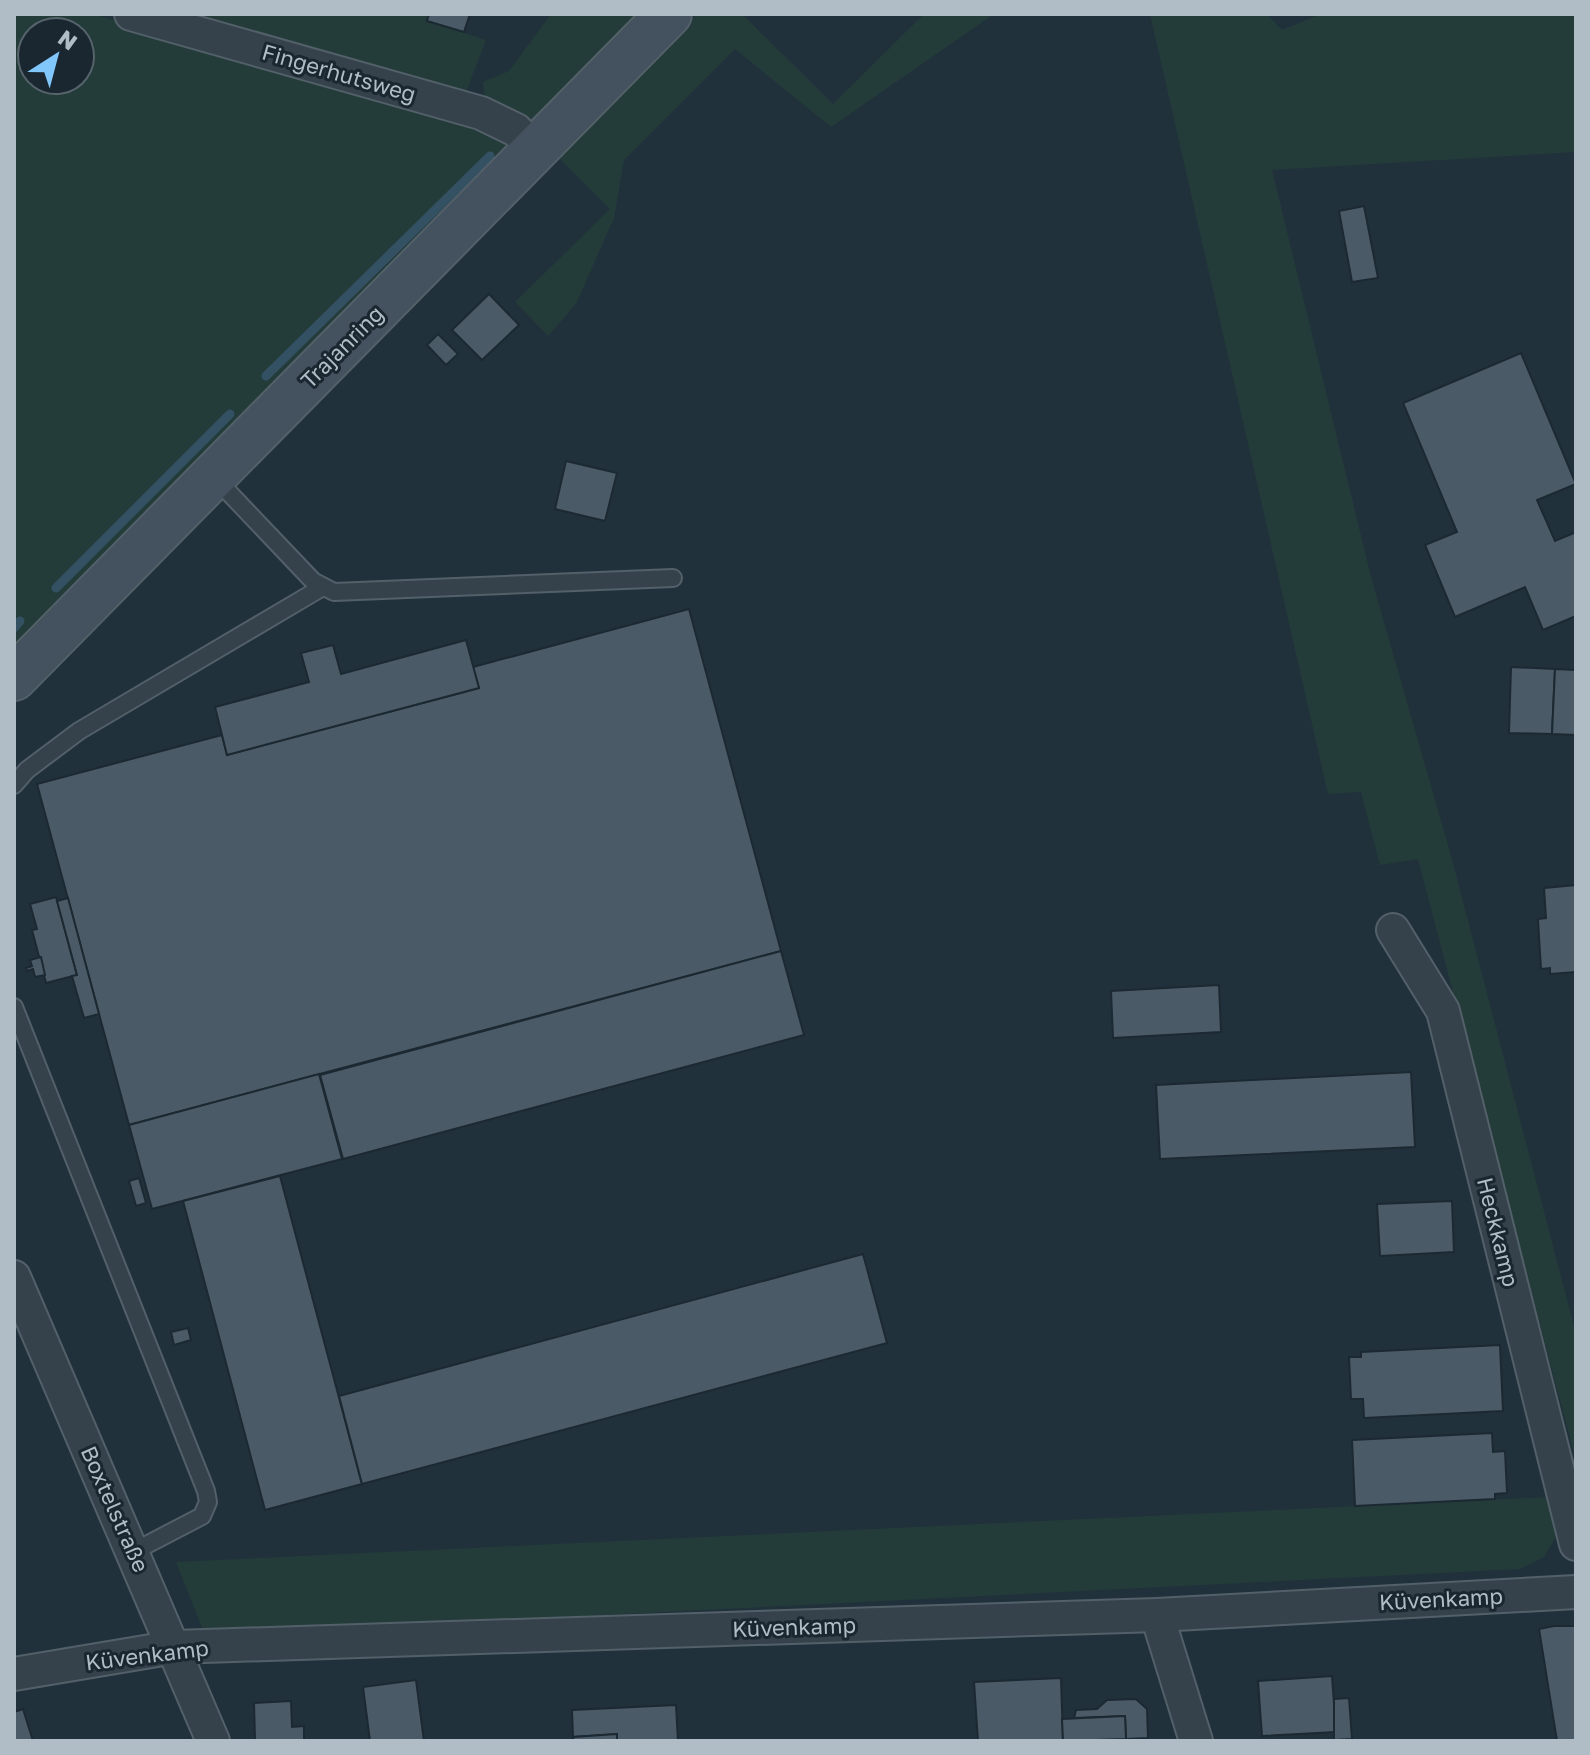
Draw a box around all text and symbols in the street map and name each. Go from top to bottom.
north arrow [16,16,96,96]
text: N [53,24,83,55]
street label: Fingerhutsweg [259,38,419,107]
street label: Trajanring [295,300,389,394]
street label: Heckkamp [1472,1174,1525,1289]
street label: Boxtelstraße [76,1441,155,1576]
street label: Küvenkamp [1378,1582,1504,1615]
street label: Küvenkamp [732,1611,856,1642]
street label: Küvenkamp [84,1634,210,1675]

